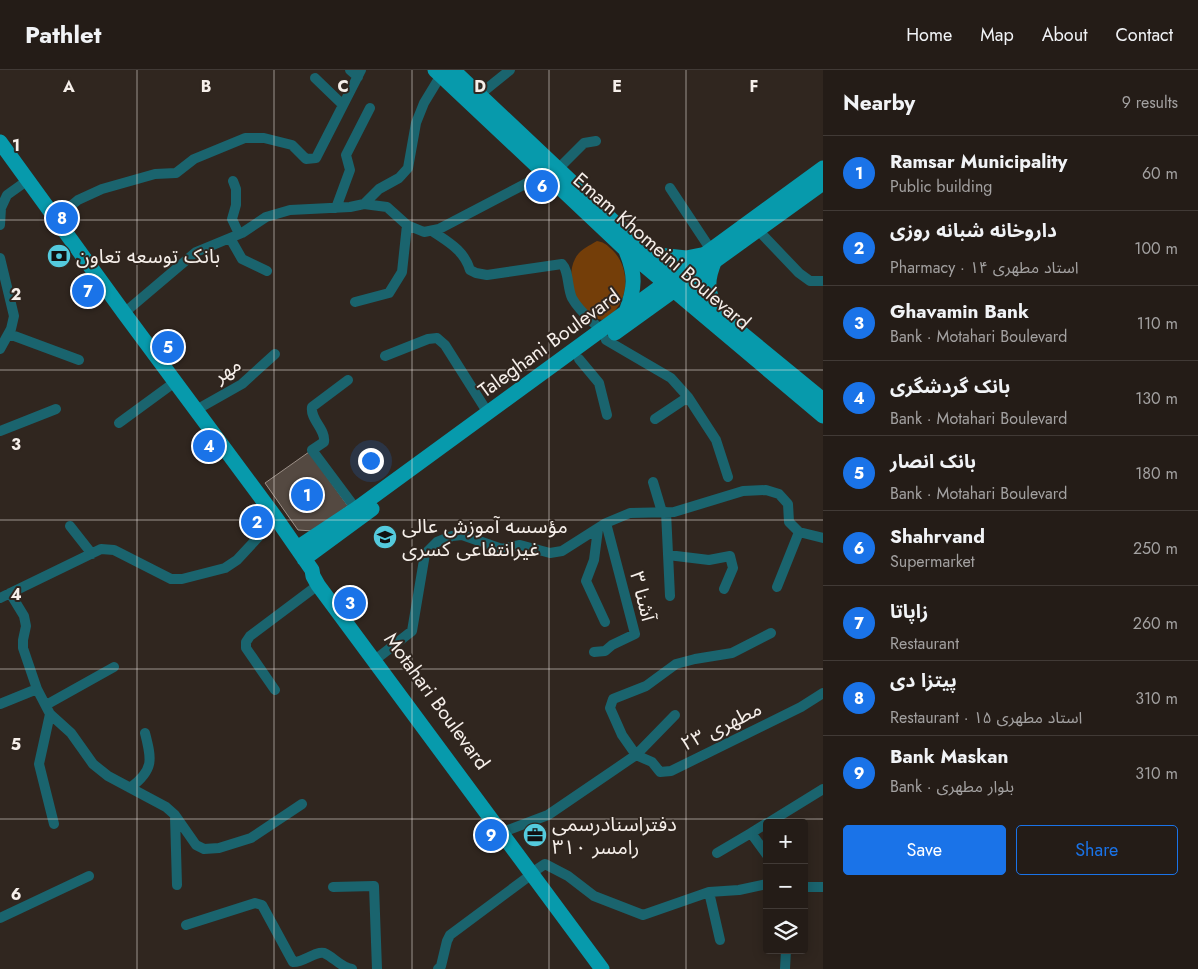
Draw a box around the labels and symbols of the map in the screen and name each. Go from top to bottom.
text: A [62,75,75,98]
text: B [201,75,211,98]
text: C [337,75,349,98]
text: D [474,75,486,98]
text: E [612,75,622,98]
text: F [750,75,758,98]
text: 1 [12,134,20,157]
street label: Emam Khomeini Boulevard [566,166,757,337]
pin: 6 [526,167,558,205]
pin: 8 [46,199,78,237]
place label: بانک توسعه تعاون [76,242,220,271]
bank icon: بانک توسعه تعاون [46,243,72,269]
pin: 7 [72,272,104,310]
street label: Taleghani Boulevard [472,282,626,405]
text: 2 [11,283,21,306]
pin: 5 [152,328,184,366]
street label: مهر [207,350,247,391]
pin: 4 [193,427,225,465]
text: 3 [11,433,21,456]
your location [358,448,384,474]
pin: 1 [291,476,323,514]
pin: 2 [241,503,273,541]
place label: مؤسسه آموزش عالی غیرانتفاعی کسری [402,512,568,564]
school or university icon: مؤسسه آموزش عالی غیرانتفاعی کسری [372,524,398,550]
street label: آشنا ۳ [622,568,663,625]
text: 4 [10,583,22,606]
pin: 3 [334,584,366,622]
street label: Motahari Boulevard [377,627,496,776]
street label: مطهری ۲۳ [676,694,767,759]
text: 5 [11,733,21,756]
place label: دفتراسنادرسمی ۳۱۰ رامسر [552,810,677,862]
pin: 9 [475,816,507,854]
office icon: دفتراسنادرسمی ۳۱۰ رامسر [522,822,548,848]
text: 6 [11,883,21,906]

